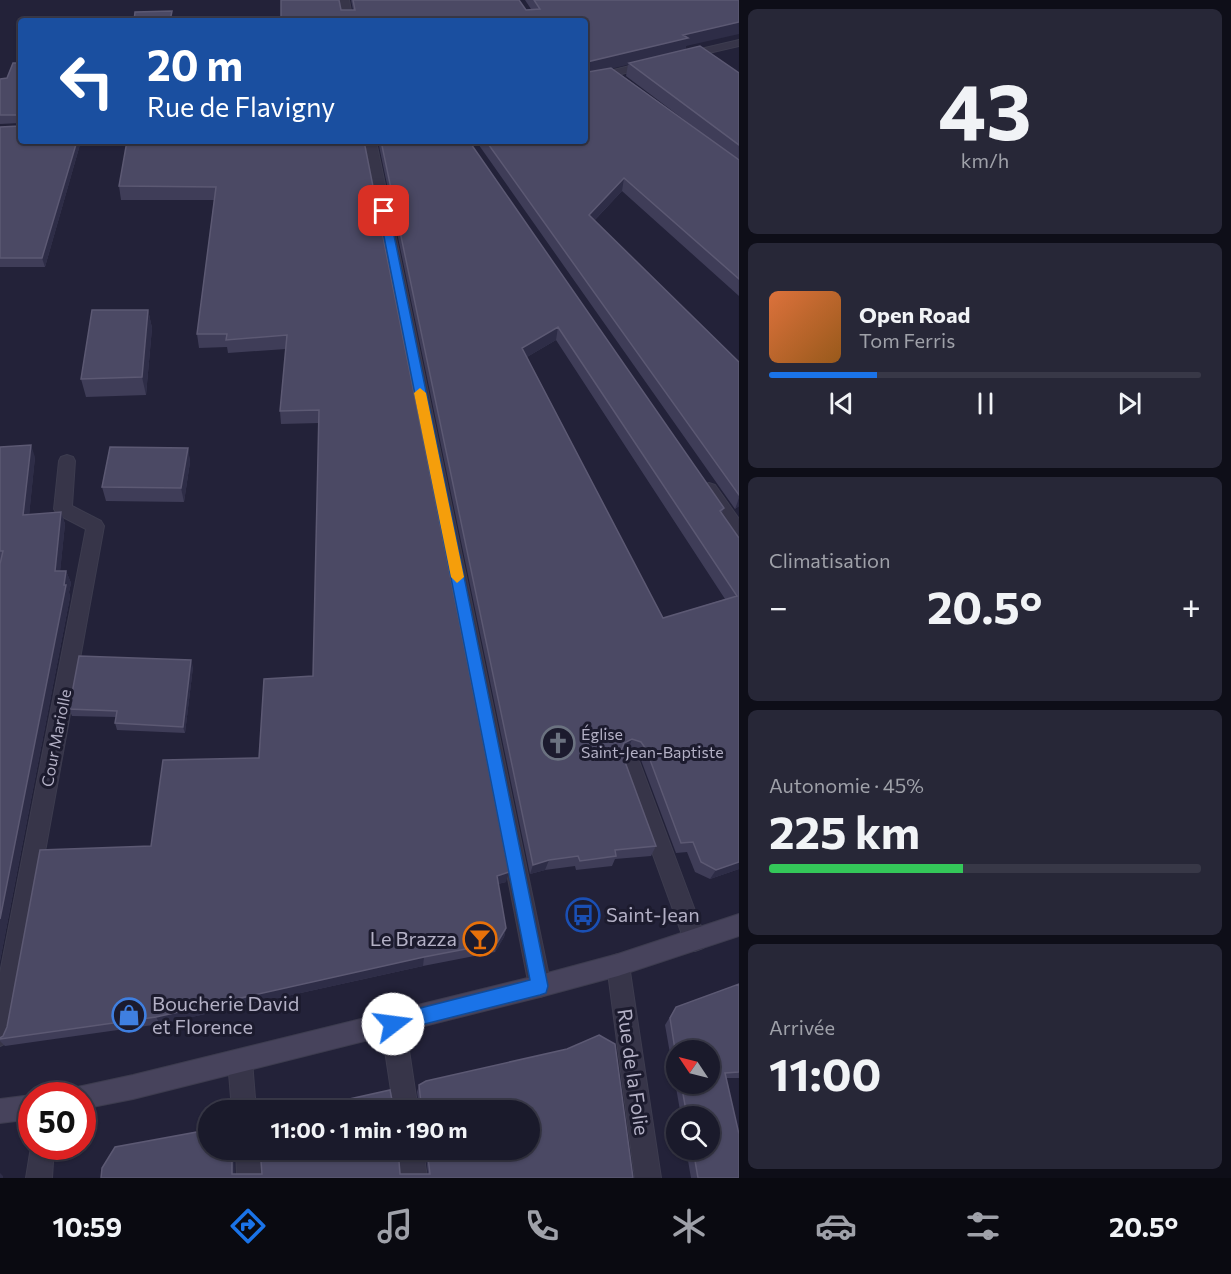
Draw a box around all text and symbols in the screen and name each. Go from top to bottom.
text: 20 m [147,38,243,90]
icon: left [48,42,126,120]
text: 43 [938,61,1032,156]
text: Rue de Flavigny [147,90,335,123]
text: km/h [961,148,1009,172]
pin [358,185,409,236]
icon: arrive [367,194,400,227]
text: Open Road [859,301,970,328]
text: Tom Ferris [859,328,955,352]
icon: previous [825,387,858,420]
icon: pause [969,387,1002,420]
icon: next [1113,387,1146,420]
text: Climatisation [769,548,890,572]
text: 20.5° [927,578,1042,633]
text: − [769,585,788,626]
text: + [1182,585,1201,626]
street label: Cour Mariolle [37,687,74,788]
place label: Église Saint-Jean-Baptiste [581,724,724,761]
church icon: Église Saint-Jean-Baptiste [540,725,576,761]
text: Autonomie · 45% [769,773,924,797]
text: 225 km [769,803,920,858]
bus stop icon: Saint-Jean [565,897,601,933]
place label: Saint-Jean [606,902,700,926]
bar icon: Le Brazza [462,921,498,957]
place label: Le Brazza [370,926,457,950]
place label: Boucherie David et Florence [152,991,299,1038]
position arrow [361,992,425,1056]
shop icon: Boucherie David et Florence [111,997,147,1033]
street label: Rue de la Folie [613,1007,655,1137]
text: Arrivée [769,1015,835,1039]
north arrow [666,1040,720,1094]
map controls [666,1040,720,1160]
text: 11:00 [769,1045,881,1100]
speed limit sign: 50 [18,1082,96,1160]
button: search [666,1106,720,1160]
text: 11:00 · 1 min · 190 m [270,1116,468,1143]
icon: directions [227,1205,269,1247]
icon: music [374,1205,416,1247]
icon: phone [521,1205,563,1247]
icon: climate [668,1205,710,1247]
icon: car [815,1205,857,1247]
icon: filters [962,1205,1004,1247]
text: 10:59 [52,1210,122,1243]
text: 20.5° [1109,1210,1178,1243]

